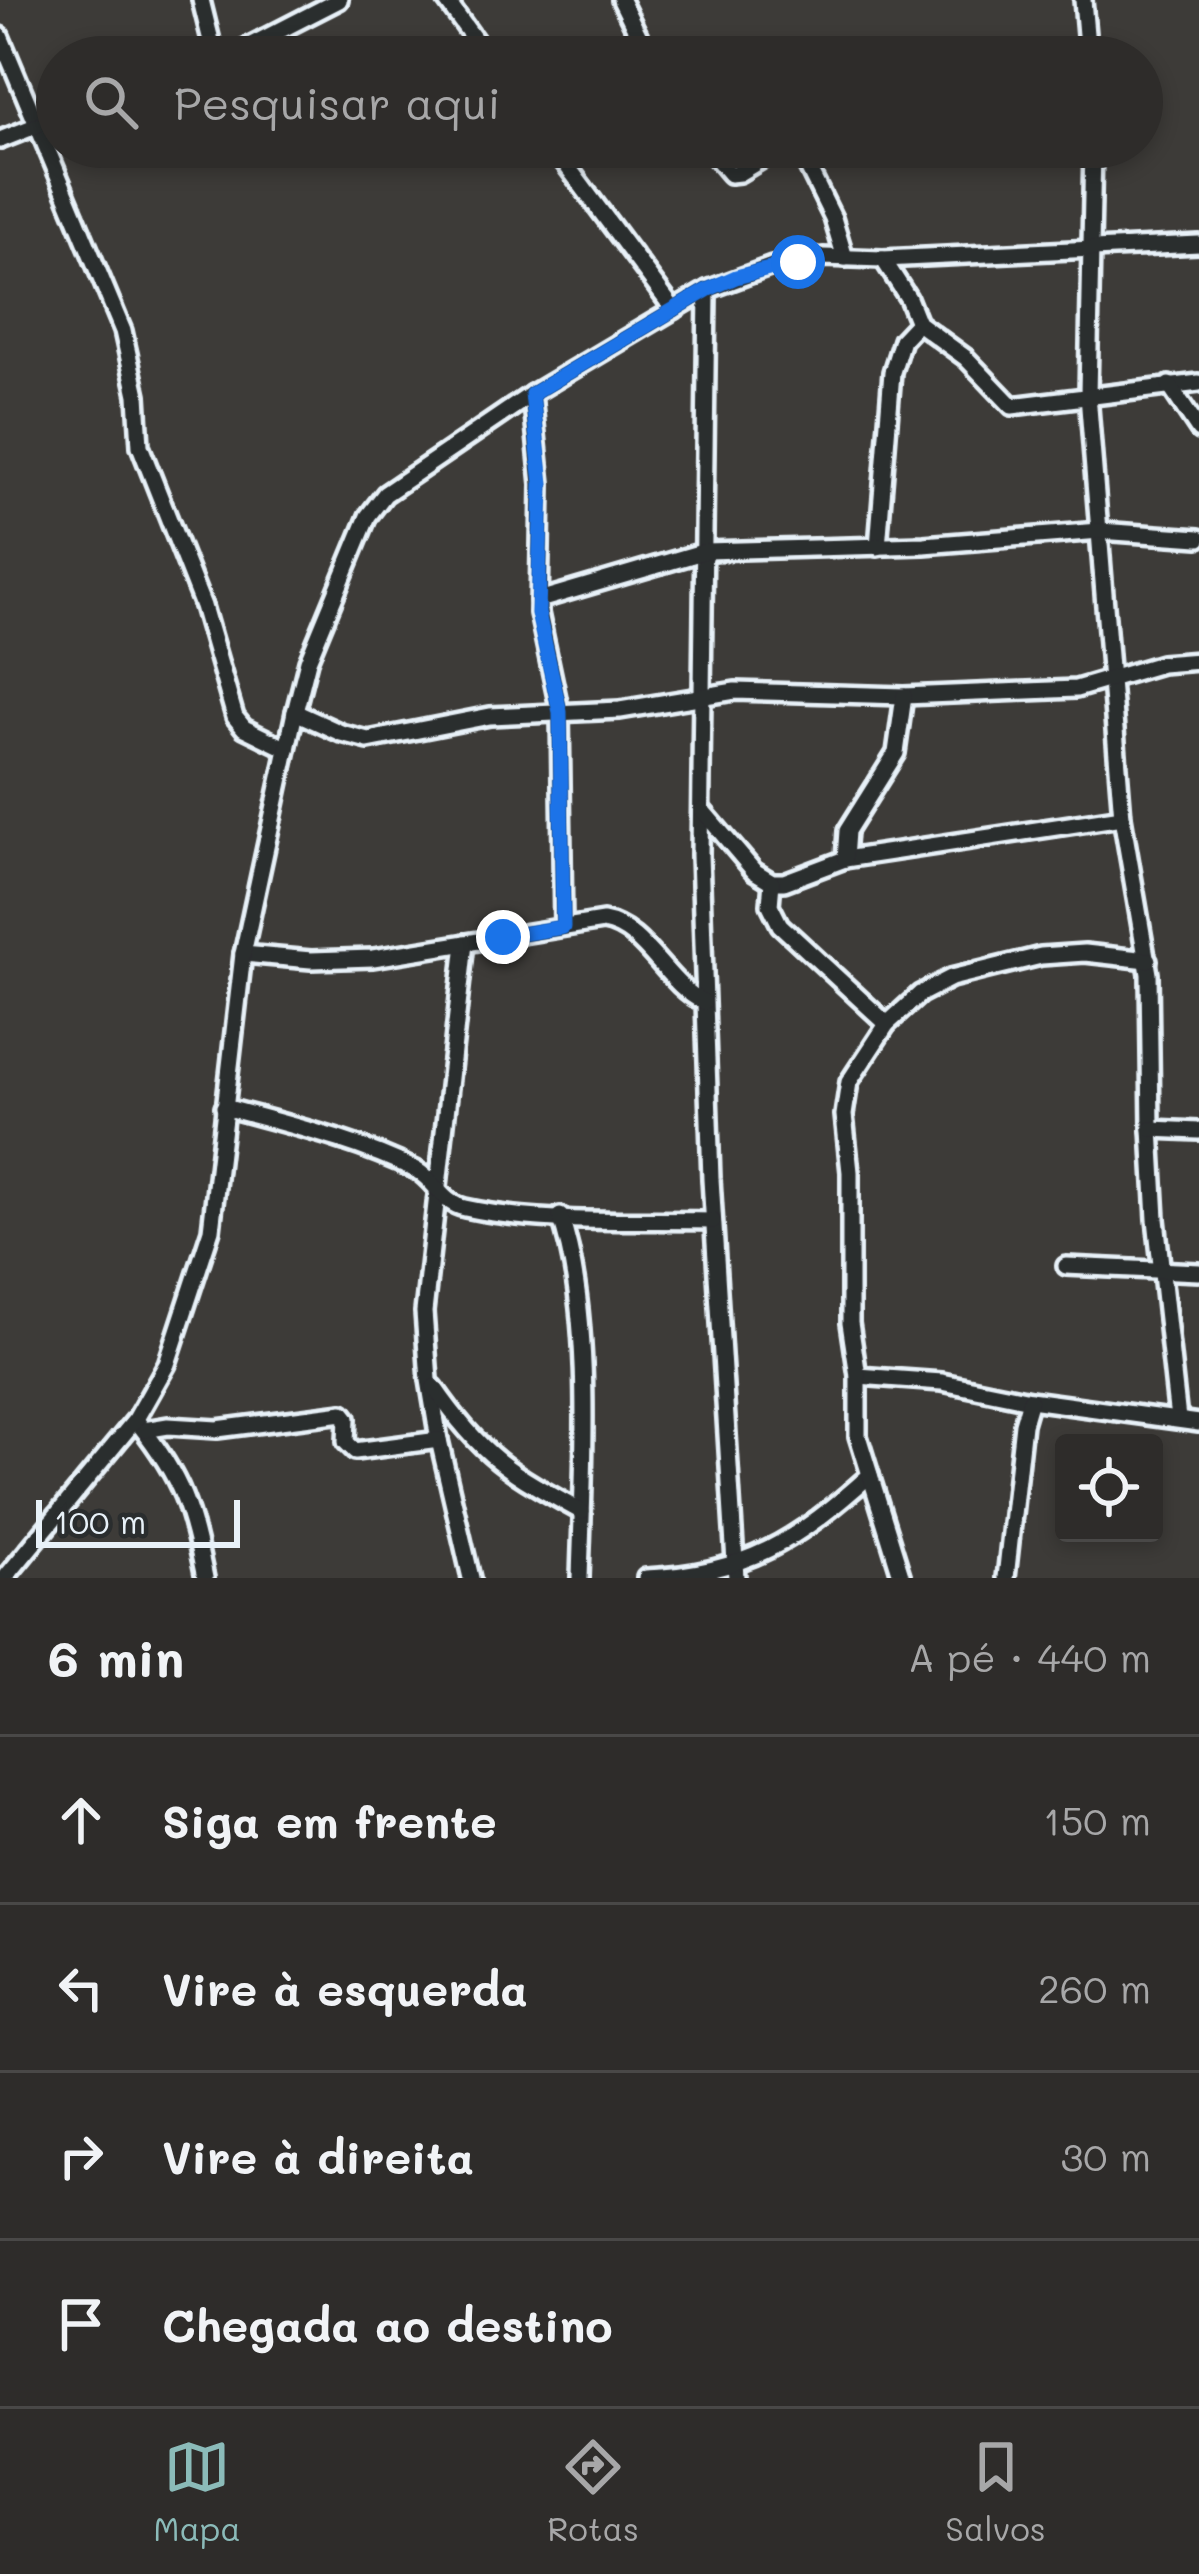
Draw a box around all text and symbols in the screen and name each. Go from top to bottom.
search box [36,36,1163,168]
icon: search [78,69,144,135]
text: Pesquisar aqui [174,73,501,131]
route start [771,235,825,289]
route end [476,910,530,964]
map controls [1055,1434,1163,1542]
button: locate [1055,1434,1163,1542]
scale bar [36,1494,240,1547]
text: 100 m [54,1499,146,1542]
text: 6 min [48,1623,184,1690]
text: A pé · 440 m [908,1631,1151,1682]
icon: ahead [48,1787,114,1853]
text: Siga em frente [162,1791,497,1849]
text: 150 m [1043,1794,1151,1845]
icon: left [48,1955,114,2021]
text: Vire à esquerda [162,1959,528,2017]
text: 260 m [1038,1962,1151,2013]
icon: right [48,2123,114,2189]
text: Vire à direita [162,2127,474,2185]
text: 30 m [1061,2130,1151,2181]
icon: arrive [48,2291,114,2357]
text: Chegada ao destino [162,2295,613,2353]
tab: Mapa [153,2434,241,2549]
tab: Rotas [547,2434,639,2549]
tab: Salvos [945,2434,1046,2549]

